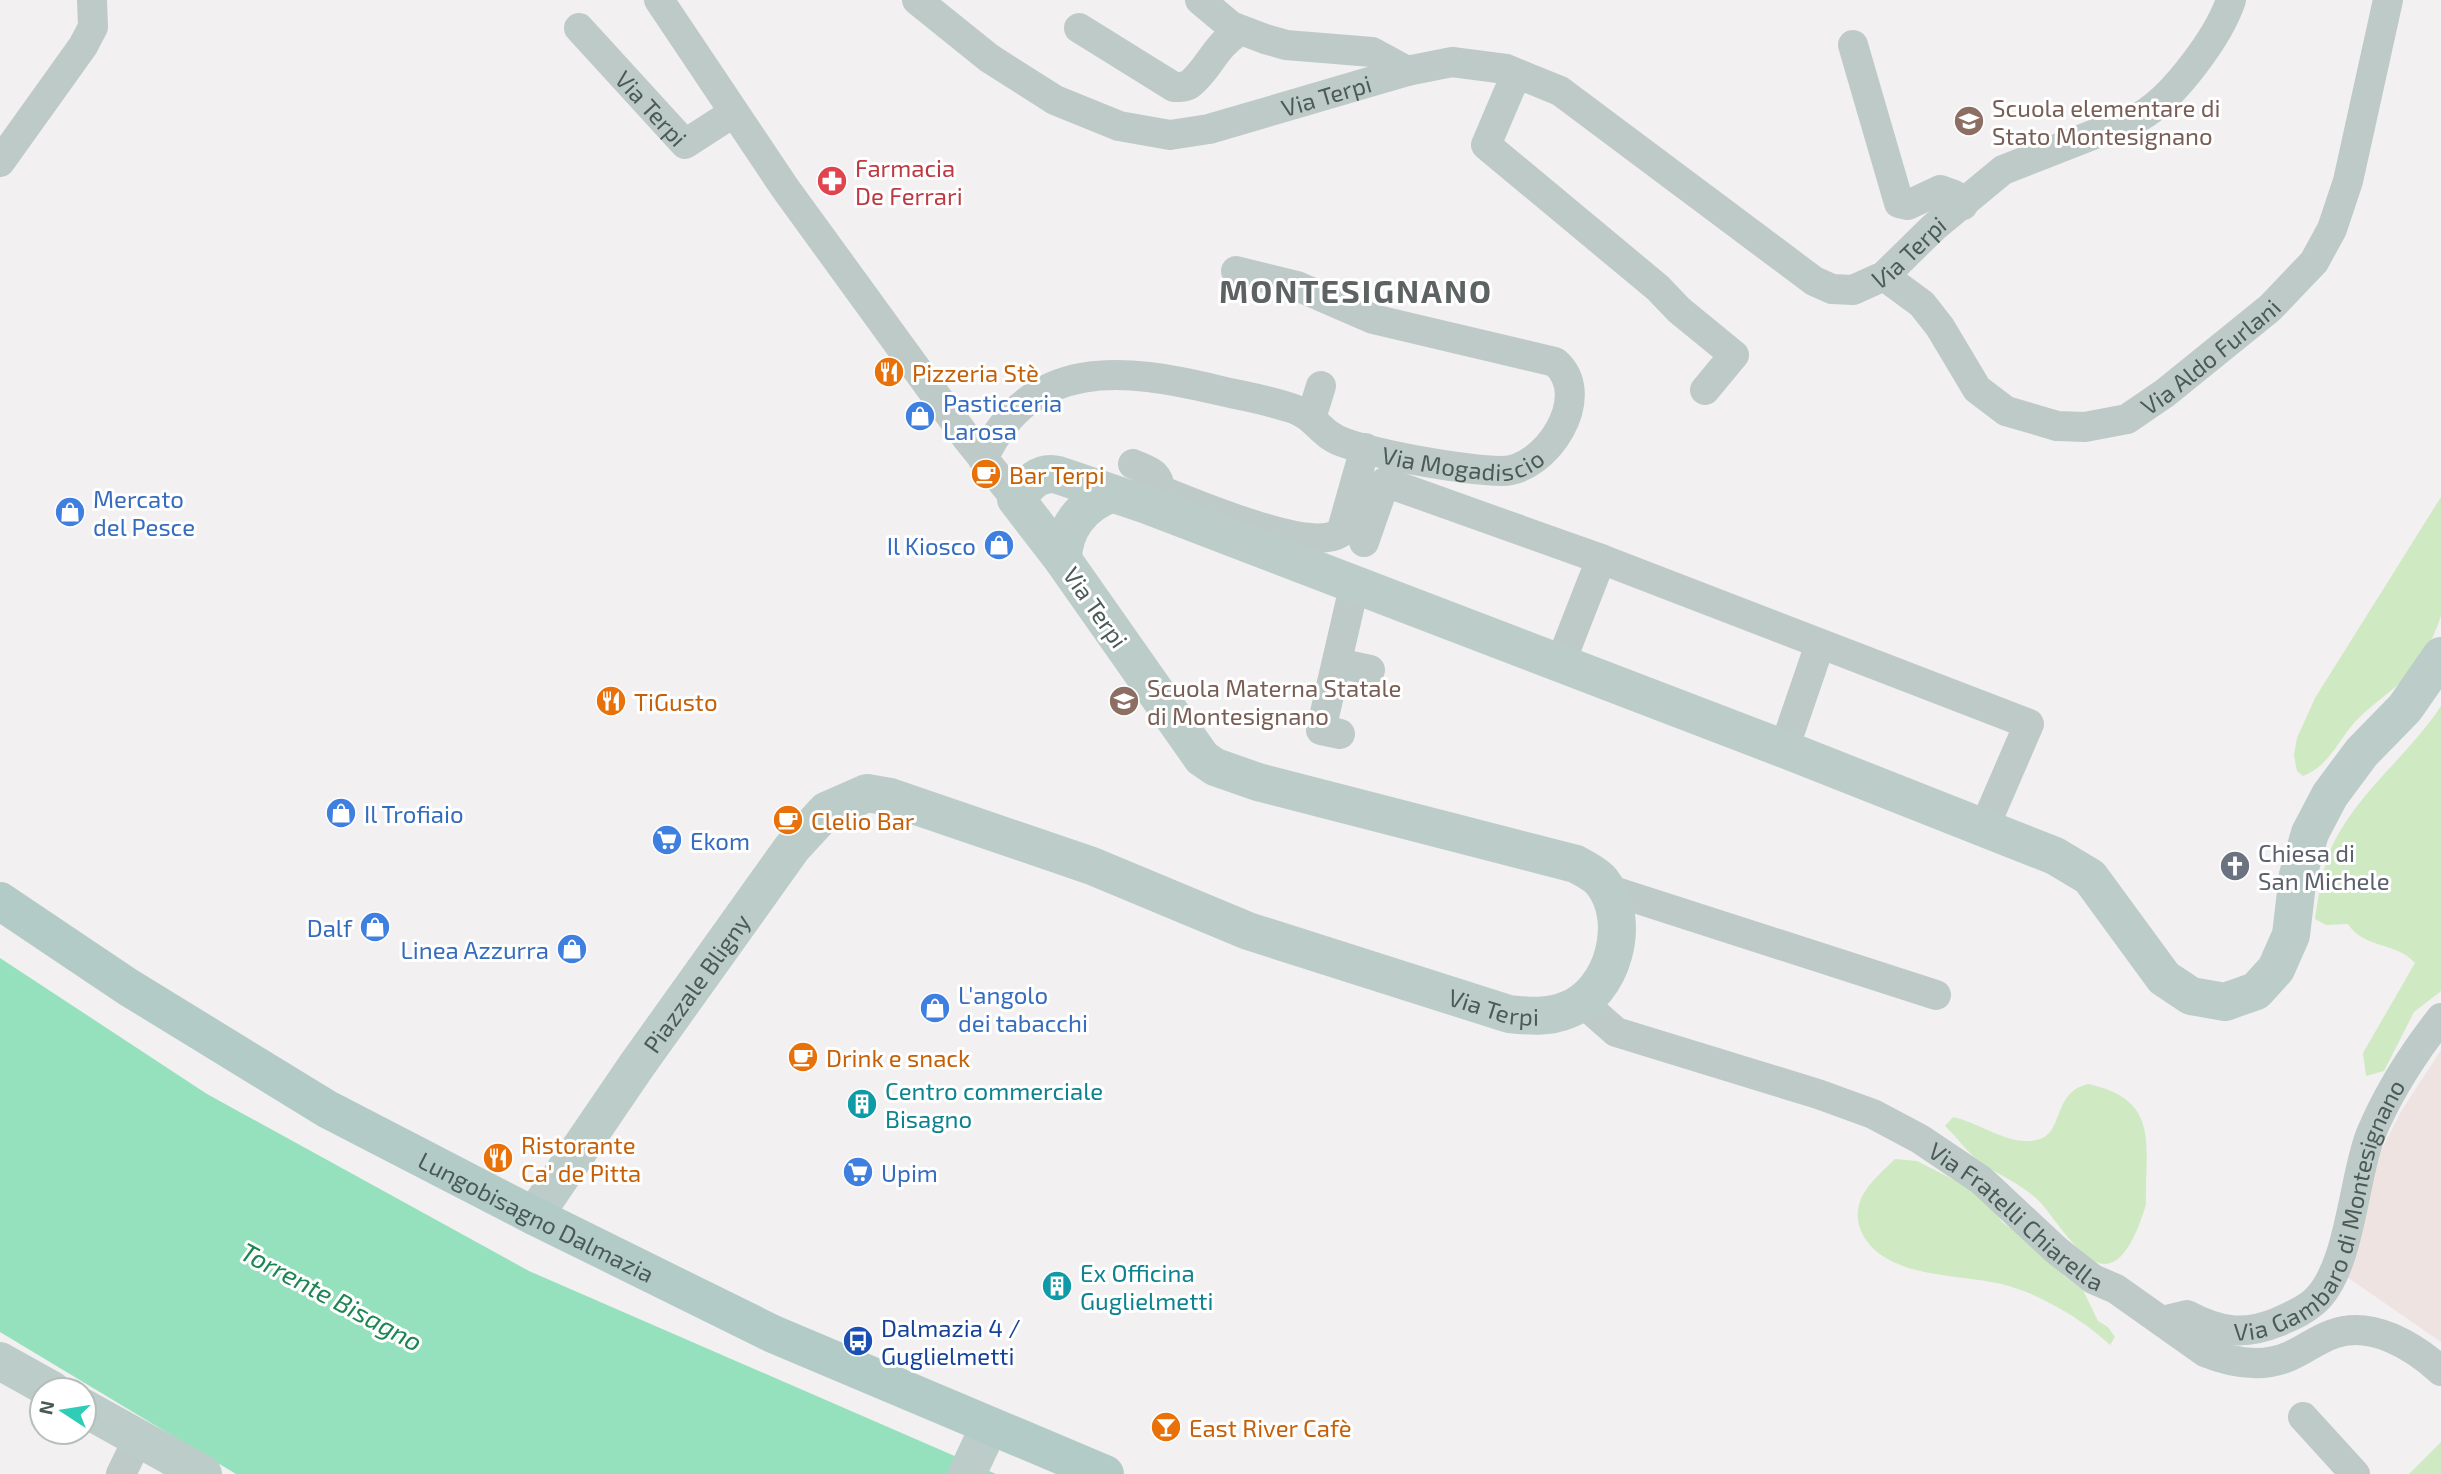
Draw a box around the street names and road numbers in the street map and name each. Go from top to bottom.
street label: Via Terpi [610,64,694,152]
street label: Via Terpi [1278,68,1374,122]
street label: Via Terpi [1867,209,1951,294]
street label: Via Aldo Furlani [2135,292,2286,420]
street label: Via Mogadiscio [1379,439,1549,486]
street label: Via Terpi [1058,561,1134,653]
street label: Piazzale Bligny [636,907,756,1058]
street label: Via Terpi [1445,981,1539,1030]
street label: Via Gambaro di Montesignano [2233,1074,2410,1345]
street label: Via Fratelli Chiarella [1924,1135,2108,1296]
street label: Lungobisagno Dalmazia [414,1144,659,1288]

